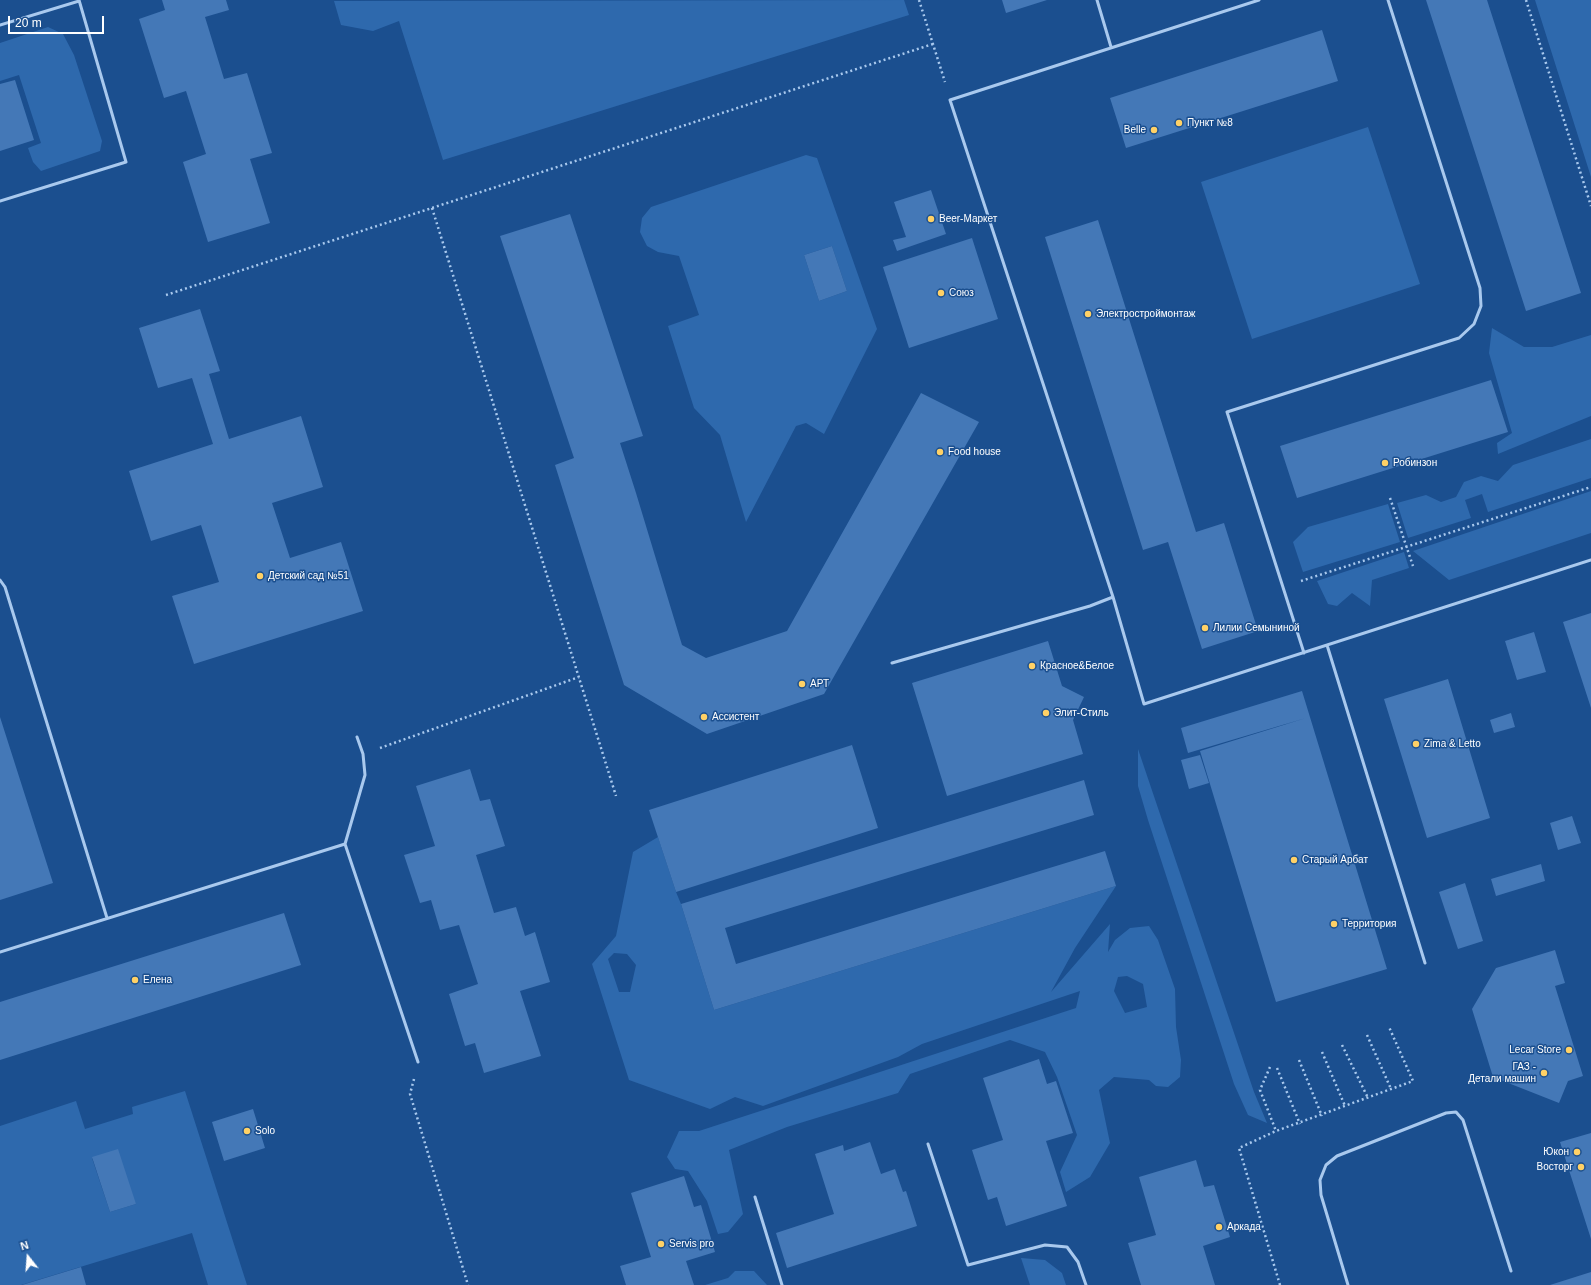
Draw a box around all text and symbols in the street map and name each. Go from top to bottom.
scale bar [10,8,106,34]
text: 20 m [15,16,42,30]
place label: Пункт №8 [1187,117,1233,129]
marker: Пункт №8 [1174,118,1184,128]
place label: Belle [1124,124,1146,136]
marker: Belle [1149,125,1159,135]
place label: Beer-Маркет [939,213,997,225]
marker: Beer-Маркет [926,214,936,224]
place label: Союз [949,287,974,299]
marker: Союз [936,288,946,298]
place label: Электростроймонтаж [1096,308,1195,320]
marker: Электростроймонтаж [1083,309,1093,319]
place label: Food house [948,446,1001,458]
marker: Food house [935,447,945,457]
place label: Робинзон [1393,457,1437,469]
marker: Робинзон [1380,458,1390,468]
place label: Детский сад №51 [268,570,349,582]
marker: Детский сад №51 [255,571,265,581]
place label: Лилии Семыниной [1213,622,1300,634]
marker: Лилии Семыниной [1200,623,1210,633]
place label: Красное&Белое [1040,660,1114,672]
marker: Красное&Белое [1027,661,1037,671]
place label: АРТ [810,678,829,690]
marker: АРТ [797,679,807,689]
place label: Элит-Стиль [1054,707,1109,719]
marker: Элит-Стиль [1041,708,1051,718]
place label: Ассистент [712,711,759,723]
marker: Ассистент [699,712,709,722]
place label: Zima & Letto [1424,738,1481,750]
marker: Zima & Letto [1411,739,1421,749]
place label: Старый Арбат [1302,854,1368,866]
marker: Старый Арбат [1289,855,1299,865]
place label: Территория [1342,918,1396,930]
marker: Территория [1329,919,1339,929]
place label: Елена [143,974,172,986]
marker: Елена [130,975,140,985]
place label: Lecar Store [1509,1044,1561,1056]
marker: Lecar Store [1564,1045,1574,1055]
place label: ГАЗ - Детали машин [1468,1061,1536,1084]
marker: ГАЗ - Детали машин [1539,1068,1549,1078]
place label: Solo [255,1125,275,1137]
marker: Solo [242,1126,252,1136]
place label: Юкон [1543,1146,1569,1158]
marker: Юкон [1572,1147,1582,1157]
place label: Восторг [1537,1161,1573,1173]
marker: Восторг [1576,1162,1586,1172]
place label: Аркада [1227,1221,1261,1233]
marker: Аркада [1214,1222,1224,1232]
north arrow [8,1237,48,1277]
place label: Servis pro [669,1238,714,1250]
text: N [19,1239,30,1252]
marker: Servis pro [656,1239,666,1249]

